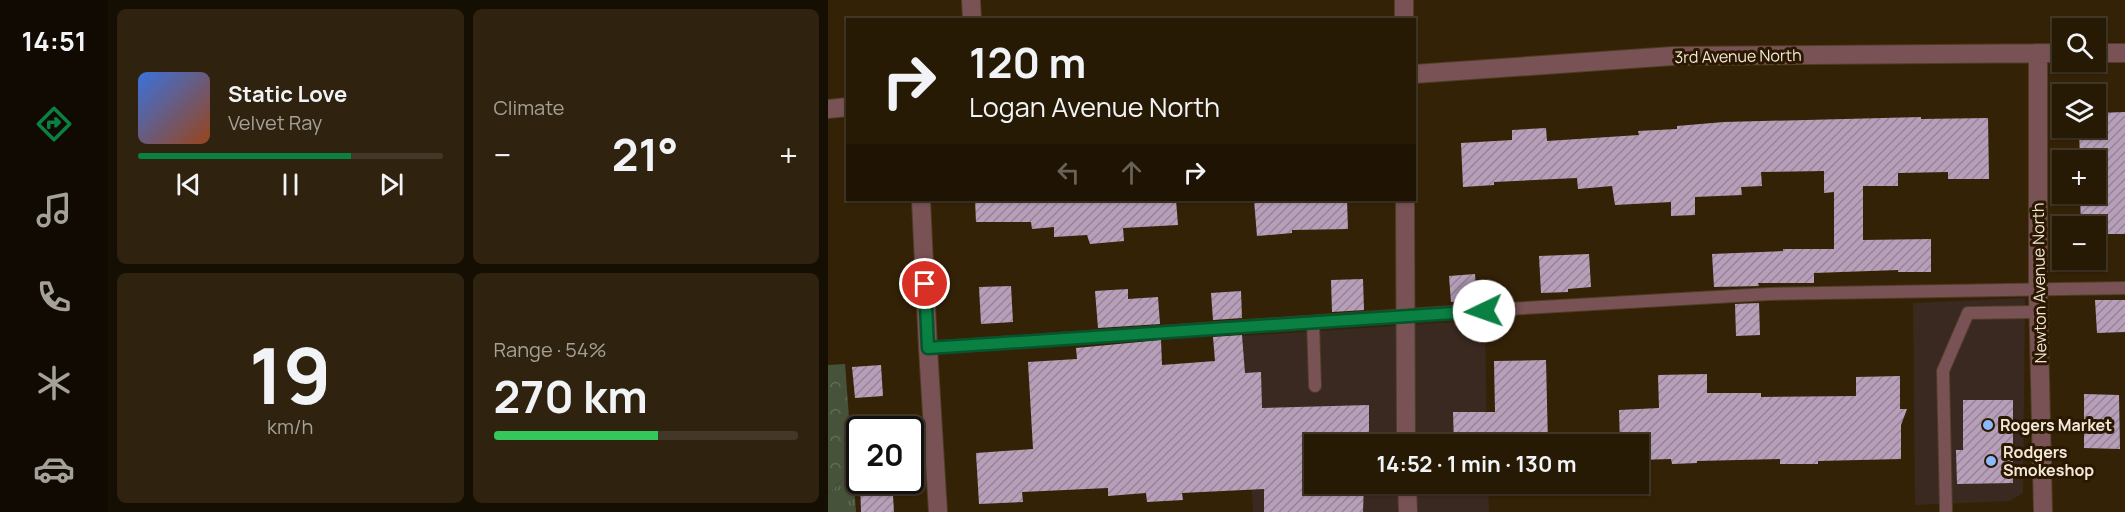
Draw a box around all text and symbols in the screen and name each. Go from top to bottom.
map controls [2052,18,2106,270]
button: search [2052,18,2106,72]
text: 14:51 [21,22,87,59]
text: 120 m [969,33,1086,91]
icon: right [870,42,948,120]
street label: 3rd Avenue North [1674,44,1802,68]
text: Static Love [228,79,347,109]
button: layers [2052,84,2106,138]
text: Logan Avenue North [969,88,1220,125]
text: Climate [494,94,565,121]
icon: directions [33,103,75,145]
text: Velvet Ray [228,109,322,136]
text: 21° [612,123,679,185]
text: − [494,132,511,177]
text: + [779,132,798,177]
button: + [2052,150,2106,204]
icon: left [1052,156,1085,189]
icon: ahead [1115,156,1148,189]
icon: right [1178,156,1211,189]
icon: previous [172,168,205,201]
icon: pause [274,168,307,201]
icon: next [375,168,408,201]
icon: music [33,189,75,231]
street label: Newton Avenue North [2027,203,2051,363]
button: − [2052,216,2106,270]
pin [899,258,950,309]
icon: arrive [908,267,941,300]
icon: phone [33,276,75,318]
position arrow [1452,279,1516,343]
text: 19 [249,321,332,427]
text: Range · 54% [494,336,607,363]
icon: climate [33,362,75,404]
text: 270 km [494,365,648,427]
text: km/h [267,413,314,440]
place label: Rogers Market [2000,414,2112,436]
speed limit sign: 20 [846,416,924,494]
marker: Rogers Market [1981,418,1995,432]
place label: Rodgers Smokeshop [2003,441,2094,481]
icon: car [33,448,75,490]
text: 14:52 · 1 min · 130 m [1376,449,1577,479]
marker: Rodgers Smokeshop [1984,454,1998,468]

